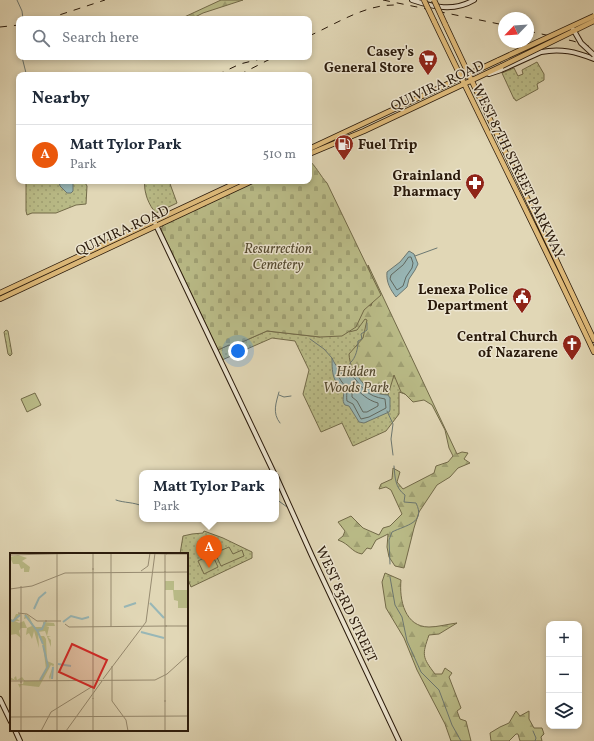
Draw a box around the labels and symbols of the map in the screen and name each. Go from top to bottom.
north arrow [498,12,534,48]
place label: Casey's General Store [324,43,414,78]
supermarket icon: Casey's General Store [417,48,439,76]
street label: QUIVIRA ROAD [388,56,487,116]
street label: WEST 87TH STREET PARKWAY [467,81,569,263]
fuel station icon: Fuel Trip [333,133,355,161]
place label: Fuel Trip [358,136,418,155]
place label: Grainland Pharmacy [393,167,461,202]
pharmacy icon: Grainland Pharmacy [464,172,486,200]
street label: QUIVIRA ROAD [73,201,172,261]
park label: Resurrection Cemetery [244,240,312,275]
place label: Lenexa Police Department [418,281,508,316]
public building icon: Lenexa Police Department [511,286,533,314]
place label: Central Church of Nazarene [457,328,558,363]
church icon: Central Church of Nazarene [561,333,583,361]
your location [228,341,248,361]
park label: Hidden Woods Park [323,363,390,398]
pin: A [196,535,222,568]
street label: WEST 83RD STREET [310,543,381,666]
inset map [10,553,188,731]

